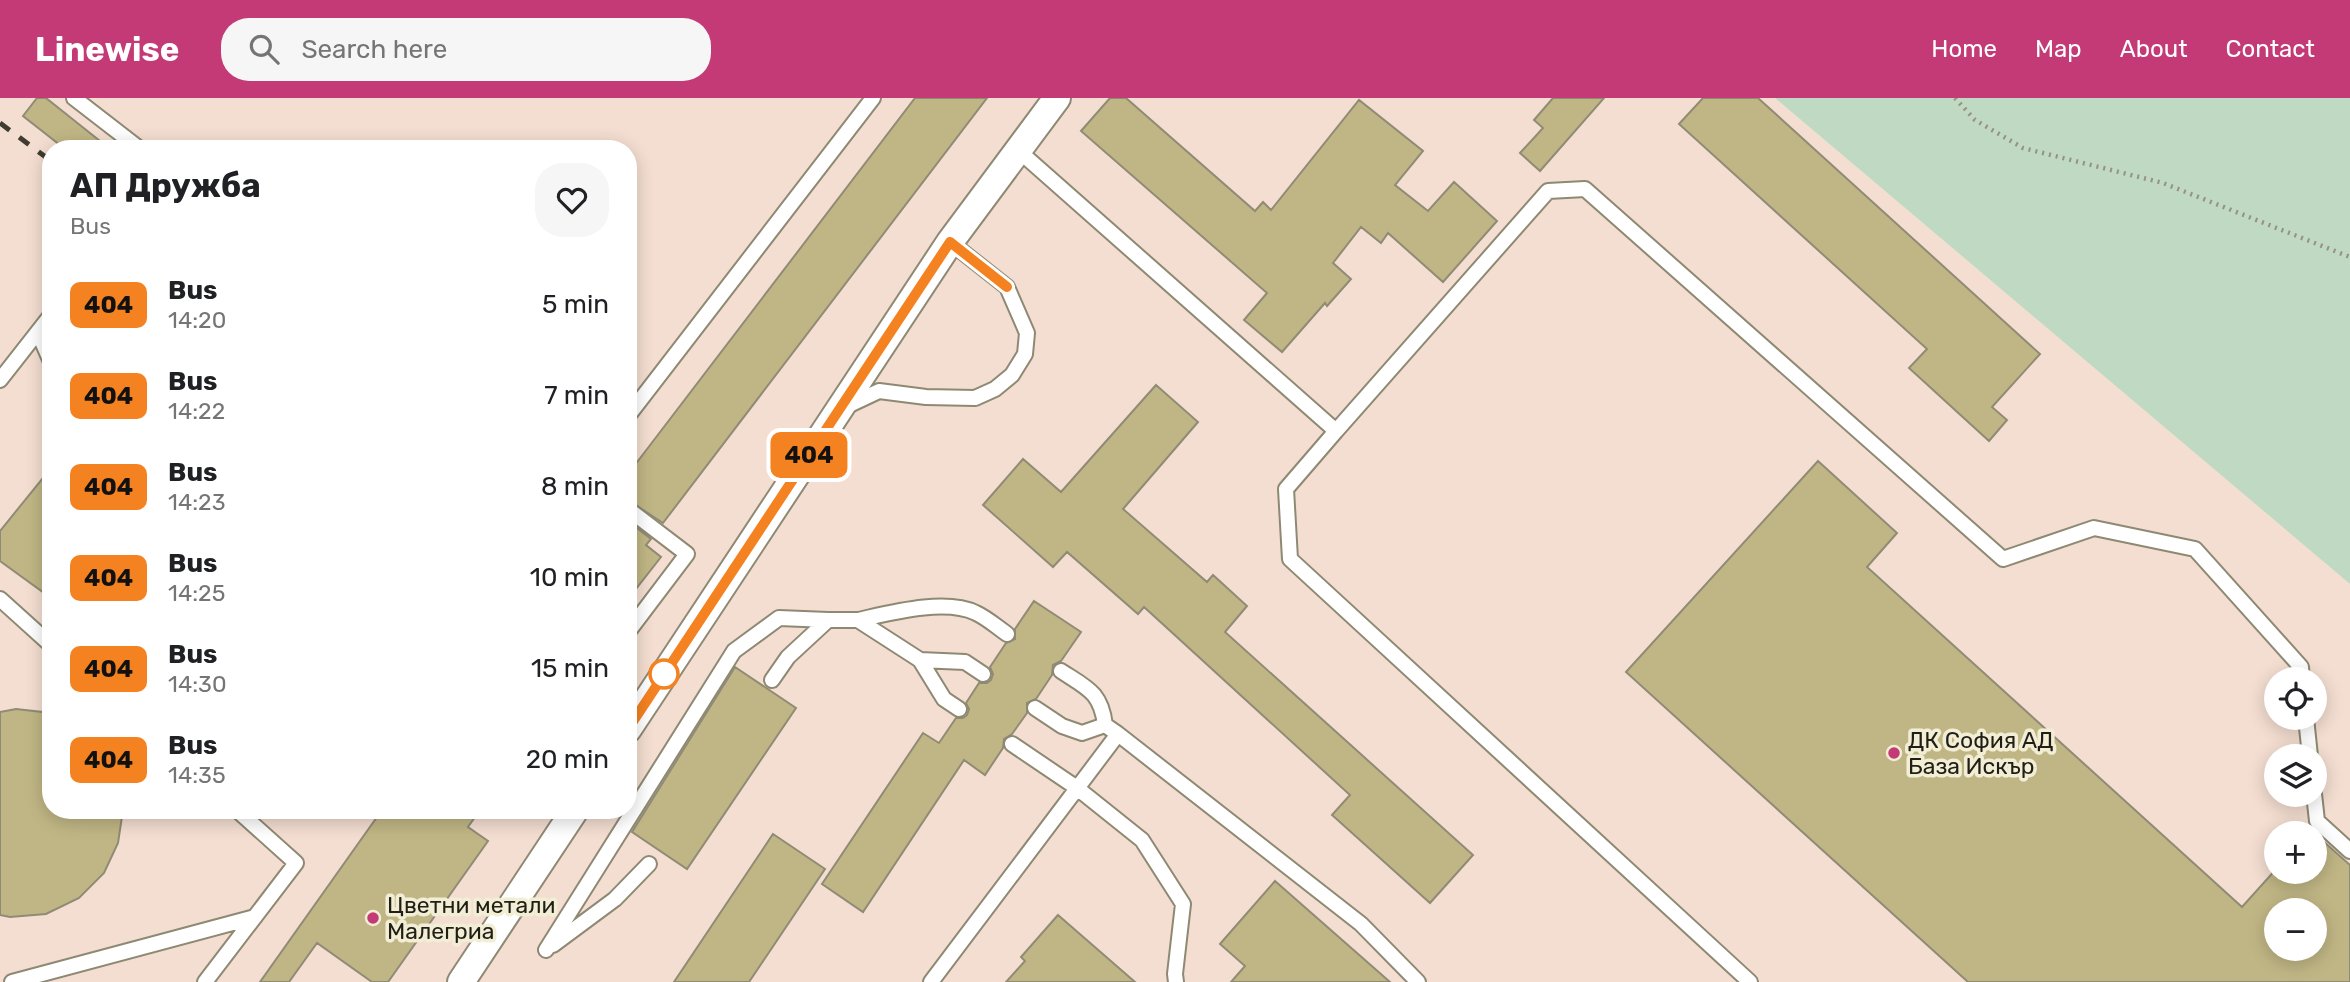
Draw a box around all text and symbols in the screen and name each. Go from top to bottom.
search box [221,18,711,81]
text: Linewise [35,30,179,69]
icon: search [245,30,283,68]
text: Search here [301,34,447,65]
text: Home [1931,35,1997,63]
text: Map [2035,35,2082,63]
text: About [2120,35,2188,63]
text: Contact [2226,35,2315,63]
button: heart [535,163,609,237]
text: АП Дружба [70,166,261,205]
text: Bus [70,212,111,240]
text: Bus [168,275,217,306]
text: 5 min [542,289,609,320]
text: 404 [84,291,133,319]
text: 14:20 [168,306,226,334]
text: Bus [168,366,217,397]
text: 7 min [544,380,609,411]
text: 404 [84,382,133,410]
text: 14:22 [168,397,225,425]
line badge: 404 [769,432,849,478]
text: 404 [784,441,834,469]
text: Bus [168,457,217,488]
text: 8 min [541,471,609,502]
text: 404 [84,473,133,501]
text: 14:23 [168,488,225,516]
text: Bus [168,548,217,579]
text: 10 min [530,562,609,593]
text: 404 [84,564,133,592]
text: 14:25 [168,579,225,607]
text: Bus [168,639,217,670]
text: 15 min [531,653,609,684]
text: 404 [84,655,133,683]
unlabelled marker [649,659,679,689]
map controls [2264,667,2327,961]
button: locate [2264,667,2327,730]
text: 14:30 [168,670,227,698]
place label: ДК София АД База Искър [1908,726,2054,780]
text: Bus [168,730,217,761]
text: 20 min [526,744,609,775]
button: layers [2264,744,2327,807]
marker: ДК София АД База Искър [1886,745,1902,761]
text: 404 [84,746,133,774]
text: 14:35 [168,761,226,789]
button: + [2264,821,2327,884]
place label: Цветни метали Малегриа [387,891,555,945]
button: − [2264,898,2327,961]
marker: Цветни метали Малегриа [365,910,381,926]

